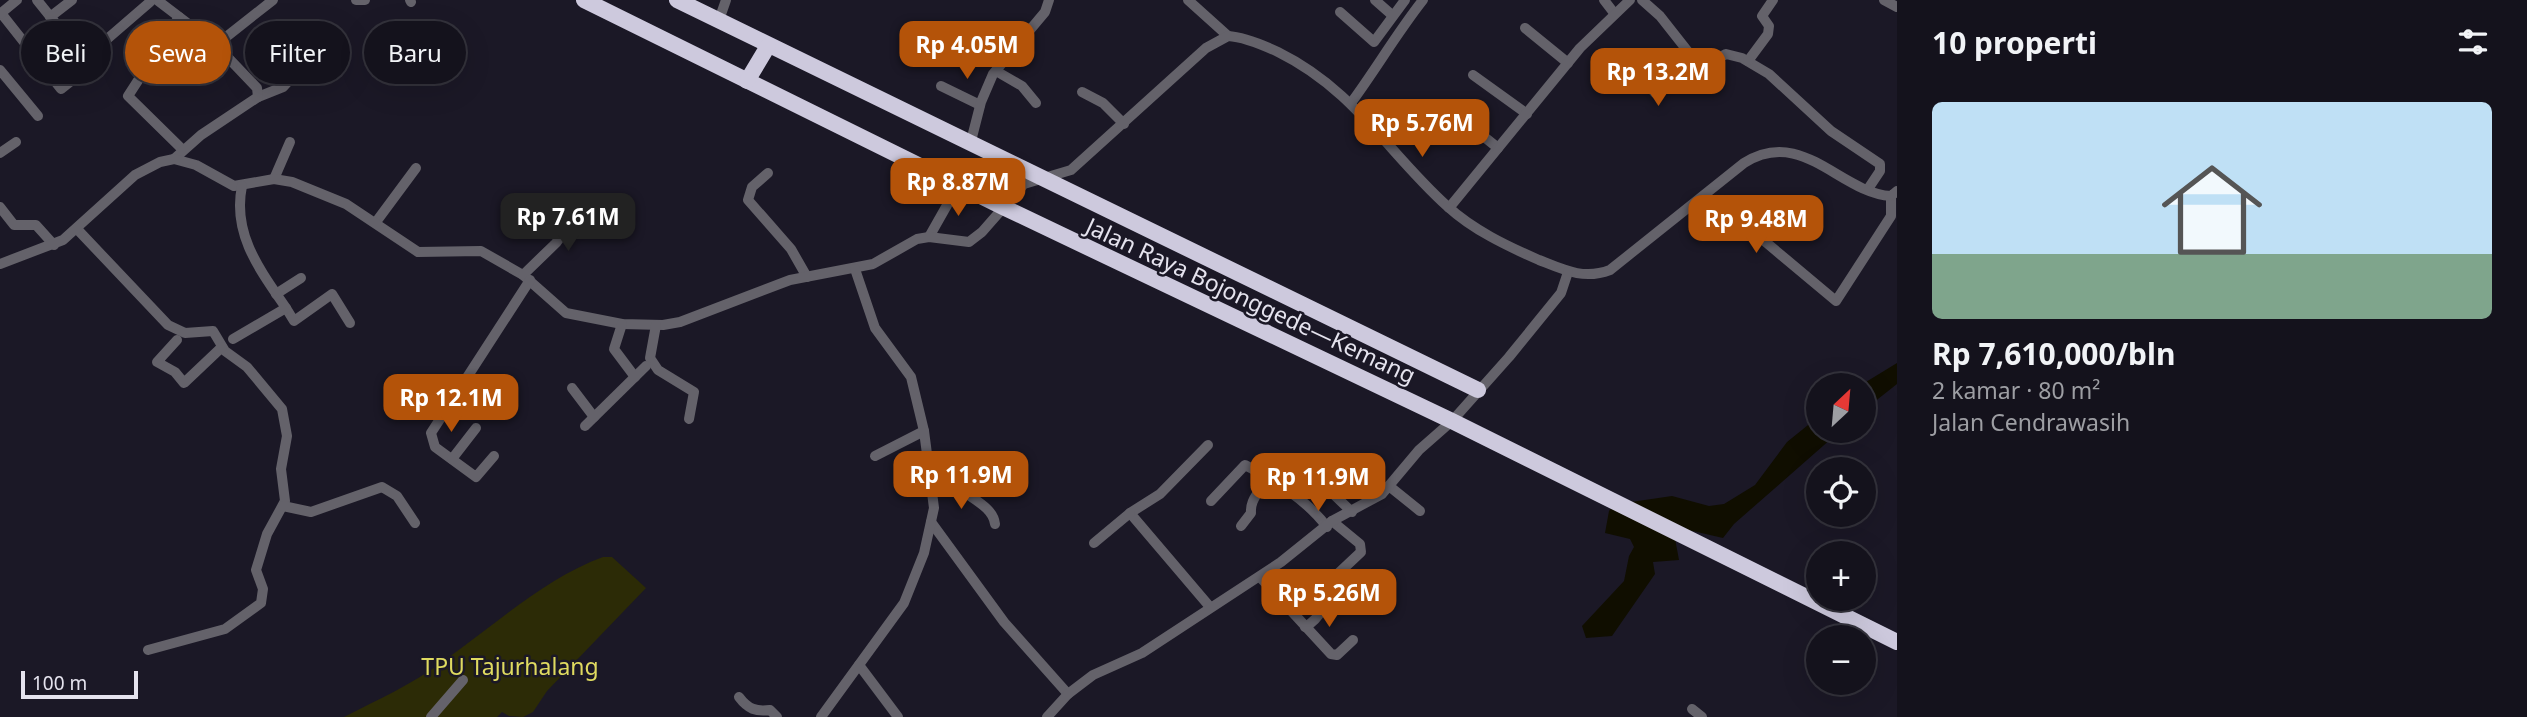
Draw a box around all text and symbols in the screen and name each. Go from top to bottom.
chip: Beli [21,21,111,84]
chip: Sewa [125,21,231,84]
chip: Filter [245,21,350,84]
chip: Baru [364,21,466,84]
pin: Rp 4.05M [895,22,1039,81]
text: 10 properti [1932,22,2097,63]
icon: filters [2454,23,2492,61]
text: Rp 4.05M [915,28,1019,60]
pin: Rp 13.2M [1586,48,1730,108]
text: Rp 13.2M [1606,55,1710,87]
pin: Rp 5.76M [1350,100,1494,159]
text: Rp 5.76M [1370,106,1474,138]
icon: home [2149,147,2275,273]
pin: Rp 8.87M [886,158,1030,218]
text: Rp 8.87M [906,165,1010,197]
pin: Rp 7.61M [496,194,640,253]
pin: Rp 9.48M [1684,196,1828,255]
text: Rp 7.61M [516,200,620,232]
text: Rp 9.48M [1704,202,1808,234]
street label: Jalan Raya Bojonggede—Kemang [1079,209,1421,391]
text: Rp 7,610,000/bln [1932,333,2176,374]
north arrow [1806,373,1876,443]
map controls [1806,373,1876,695]
pin: Rp 12.1M [379,374,523,434]
text: 2 kamar · 80 m² [1932,374,2100,406]
text: Rp 12.1M [399,381,503,413]
text: Jalan Cendrawasih [1932,406,2130,438]
pin: Rp 11.9M [889,452,1033,511]
pin: Rp 11.9M [1246,454,1390,513]
button: locate [1806,457,1876,527]
text: Rp 11.9M [909,458,1013,490]
text: Rp 11.9M [1266,460,1370,492]
button: + [1806,541,1876,611]
pin: Rp 5.26M [1257,570,1401,629]
text: Rp 5.26M [1277,576,1381,608]
button: − [1806,625,1876,695]
park label: TPU Tajurhalang [421,650,599,682]
scale bar [21,668,138,700]
text: 100 m [32,670,87,696]

